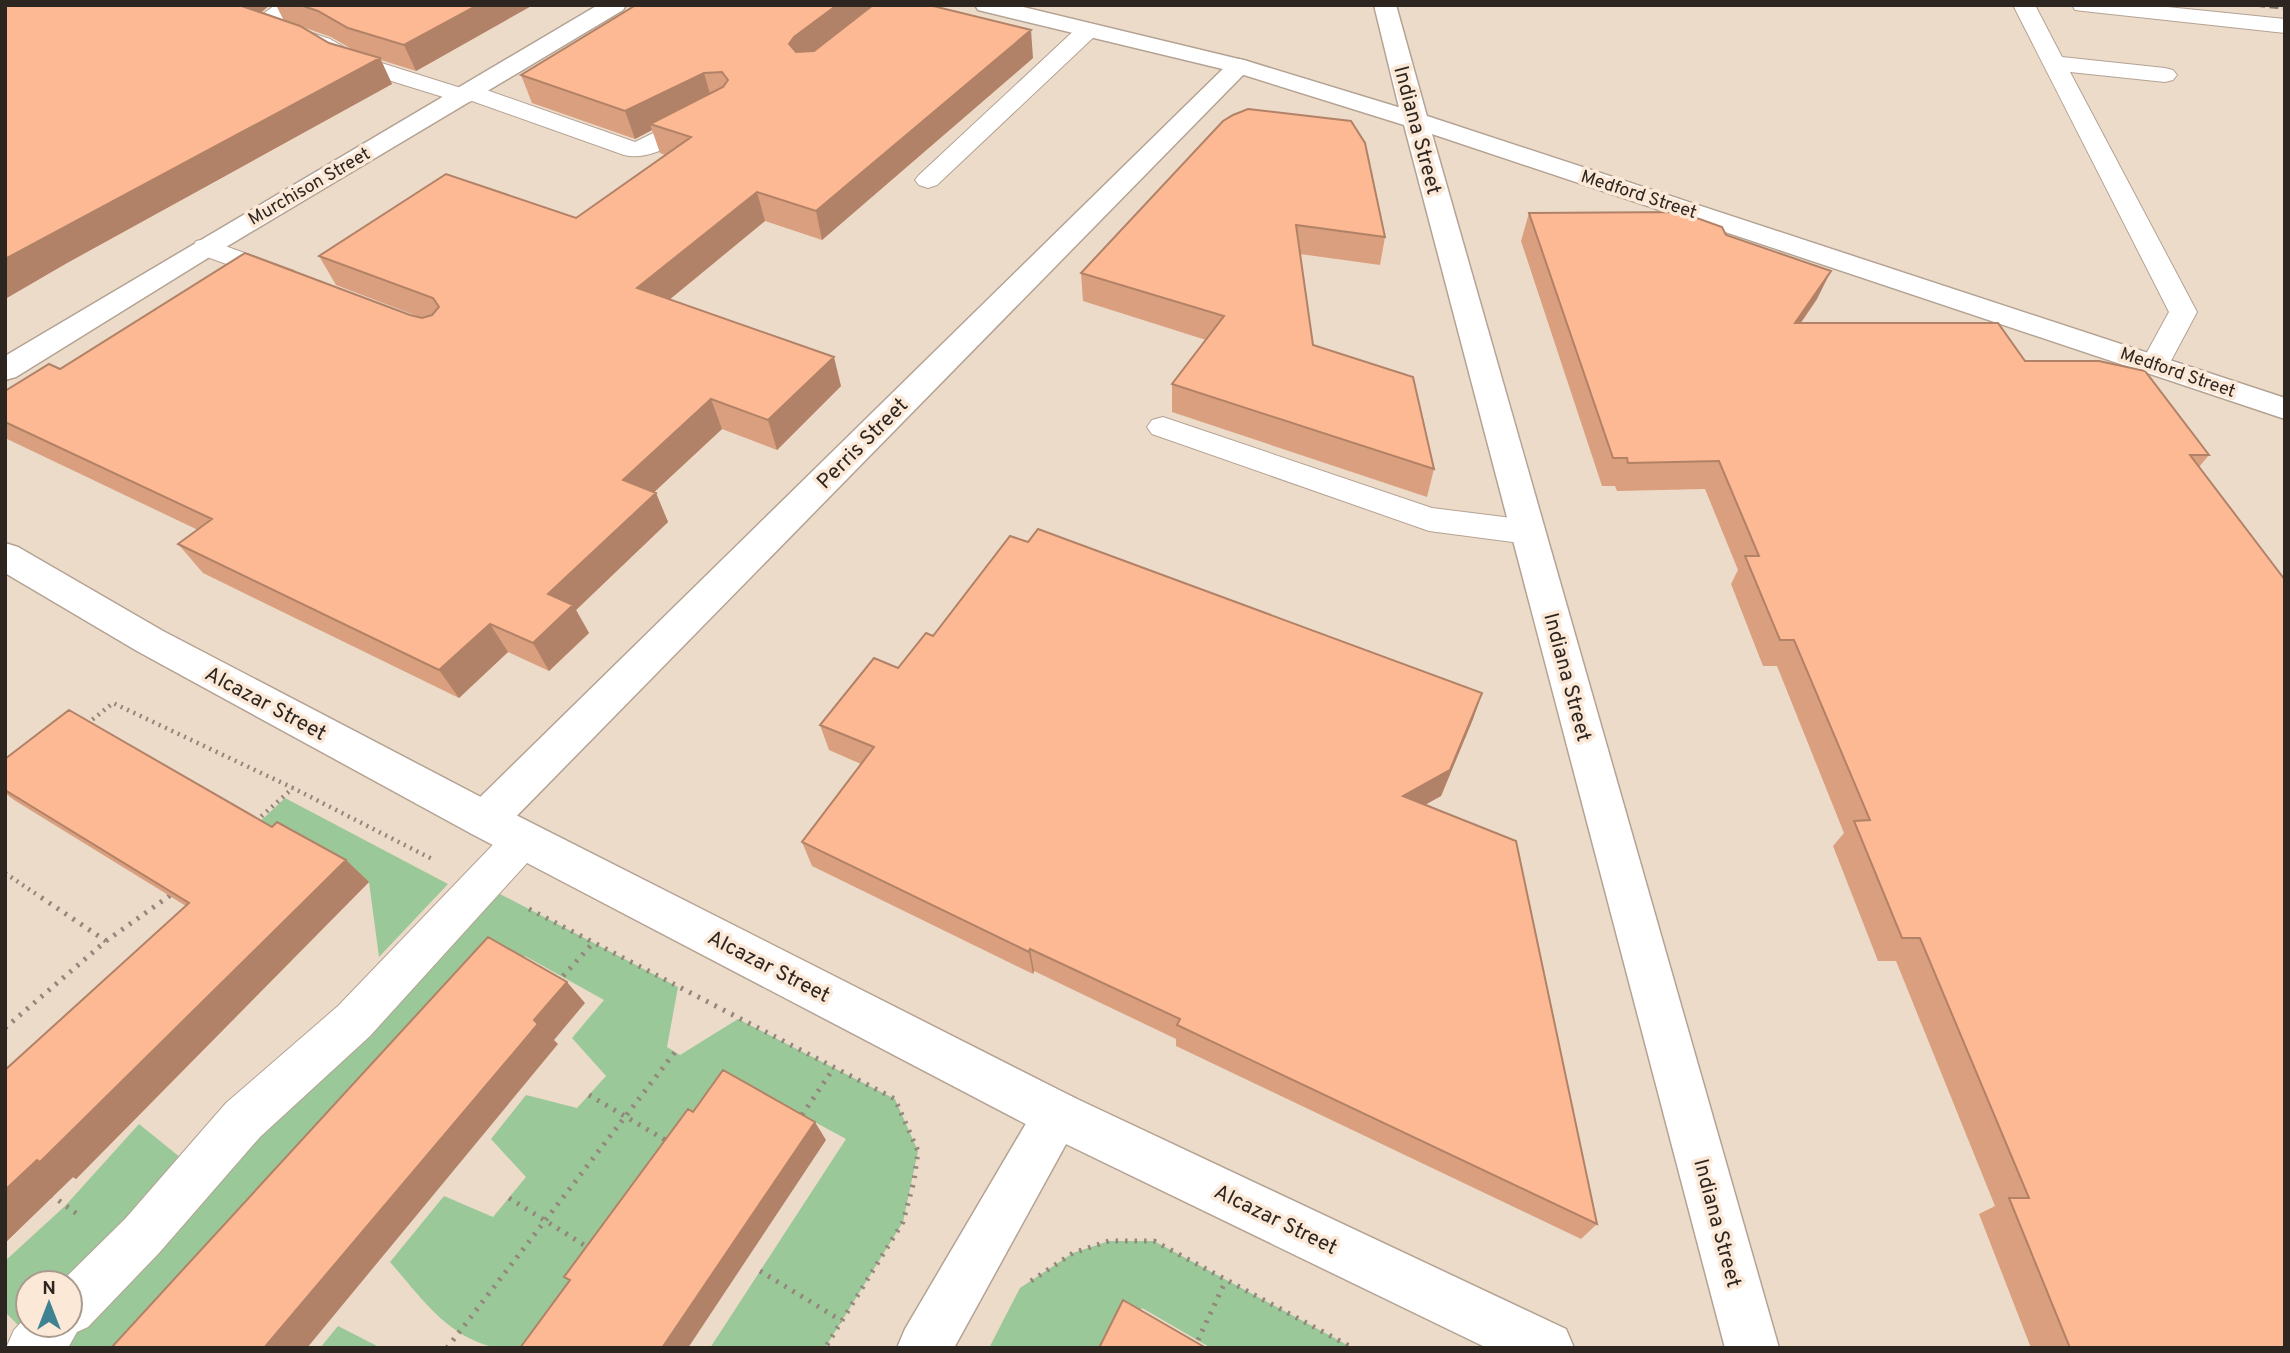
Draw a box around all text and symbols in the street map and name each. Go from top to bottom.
street label: Indiana Street [1386,63,1447,198]
street label: Murchison Street [245,143,375,232]
street label: Medford Street [1578,166,1699,225]
street label: Medford Street [2117,343,2238,404]
street label: Perris Street [811,392,915,496]
street label: Indiana Street [1536,610,1597,745]
street label: Alcazar Street [200,661,331,748]
street label: Alcazar Street [703,925,834,1010]
street label: Indiana Street [1686,1156,1747,1291]
street label: Alcazar Street [1209,1179,1341,1262]
north arrow [14,1269,84,1339]
text: N [42,1277,56,1301]

